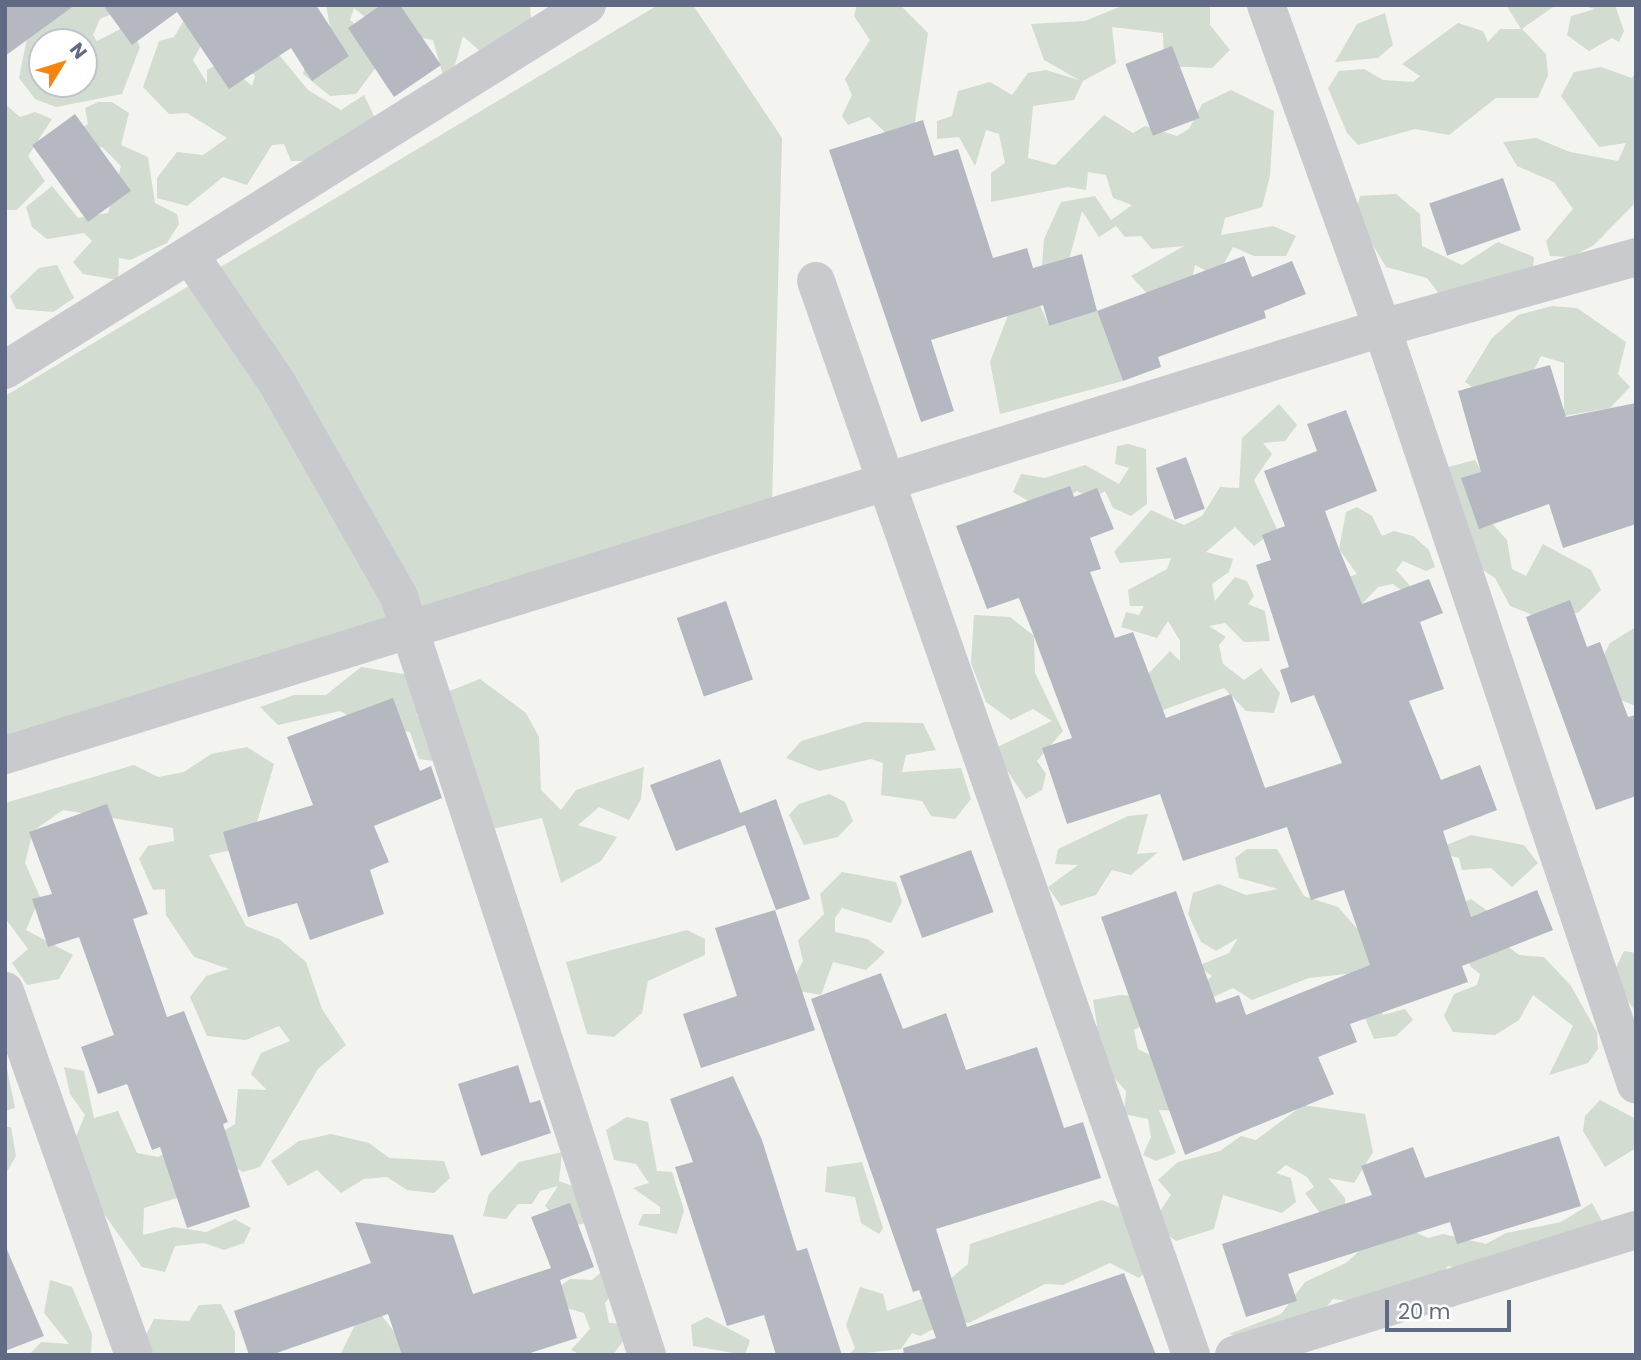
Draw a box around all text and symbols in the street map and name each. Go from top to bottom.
north arrow [28,28,98,98]
text: N [63,37,93,65]
scale bar [1389,1286,1515,1330]
text: 20 m [1398,1297,1451,1326]

